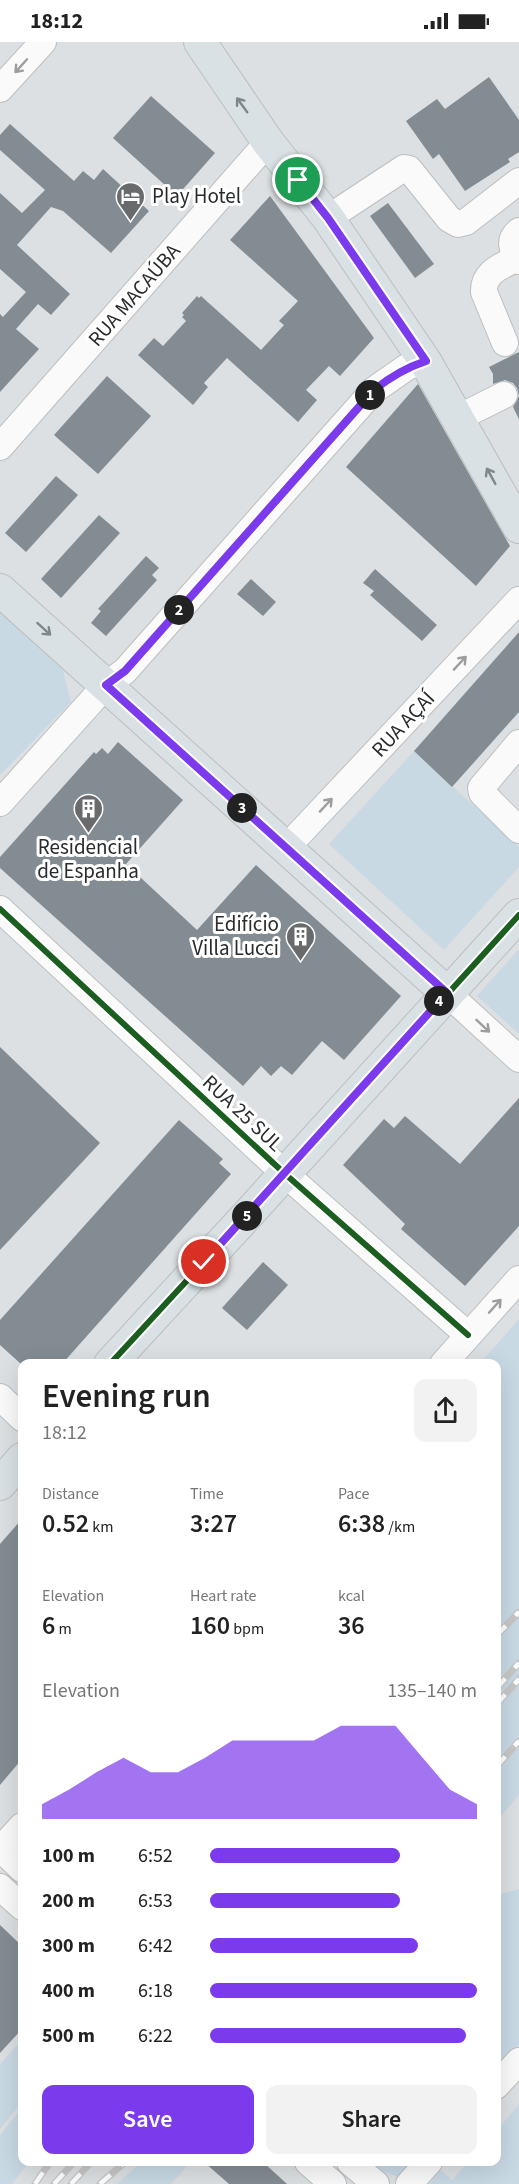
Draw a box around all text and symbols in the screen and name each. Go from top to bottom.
text: 18:12 [30,5,83,37]
one-way arrow [14,58,29,73]
one-way arrow [236,98,248,114]
pin [272,154,323,205]
icon: arrive [281,163,314,196]
hotel icon: Play Hotel [115,180,147,222]
place label: Play Hotel [152,181,241,211]
street label: RUA MACAÚBA [81,237,188,353]
pin: 1 [355,380,385,410]
text: 1 [366,384,374,406]
one-way arrow [484,468,496,485]
pin: 2 [164,595,194,625]
text: 2 [175,599,183,621]
one-way arrow [36,622,51,636]
one-way arrow [452,655,467,670]
street label: RUA AÇAÍ [364,683,443,764]
building icon: Residencial de Espanha [72,792,104,834]
pin: 3 [227,793,257,823]
text: 3 [238,797,246,819]
one-way arrow [319,798,333,813]
place label: Residencial de Espanha [37,832,139,886]
place label: Edifício Villa Lucci [192,909,279,963]
building icon: Edifício Villa Lucci [284,920,316,962]
pin: 4 [424,986,454,1016]
text: 4 [435,990,443,1012]
one-way arrow [475,1019,490,1033]
street label: RUA 25 SUL [196,1068,290,1158]
pin: 5 [232,1201,262,1231]
text: 5 [243,1205,251,1227]
pin [178,1236,229,1287]
icon: check [187,1245,220,1278]
one-way arrow [488,1299,502,1314]
text: Evening run [42,1373,211,1420]
button: share [414,1379,477,1442]
text: 18:12 [42,1419,87,1447]
text: Distance [42,1483,99,1505]
text: Time [190,1483,224,1505]
text: Pace [338,1483,369,1505]
text: 0.52 [42,1505,89,1542]
text: 3:27 [190,1505,237,1542]
text: 6:38 [338,1505,385,1542]
text: km [89,1516,114,1538]
text: /km [385,1516,415,1538]
text: Elevation [42,1585,104,1607]
text: Heart rate [190,1585,257,1607]
text: kcal [338,1585,365,1607]
text: 6 [42,1607,55,1644]
text: 160 [190,1607,230,1644]
text: 36 [338,1607,365,1644]
text: m [55,1618,72,1640]
text: bpm [230,1618,264,1640]
text: Elevation [42,1677,120,1705]
text: 135–140 m [387,1677,477,1705]
text: 100 m [42,1842,95,1870]
text: 6:52 [138,1842,173,1870]
text: 200 m [42,1887,95,1915]
text: 6:53 [138,1887,173,1915]
text: 300 m [42,1932,95,1960]
text: 6:42 [138,1932,173,1960]
text: 400 m [42,1977,95,2005]
text: 6:18 [138,1977,173,2005]
text: 500 m [42,2022,95,2050]
text: 6:22 [138,2022,173,2050]
button: Save [42,2085,254,2154]
button: Share [266,2085,477,2154]

